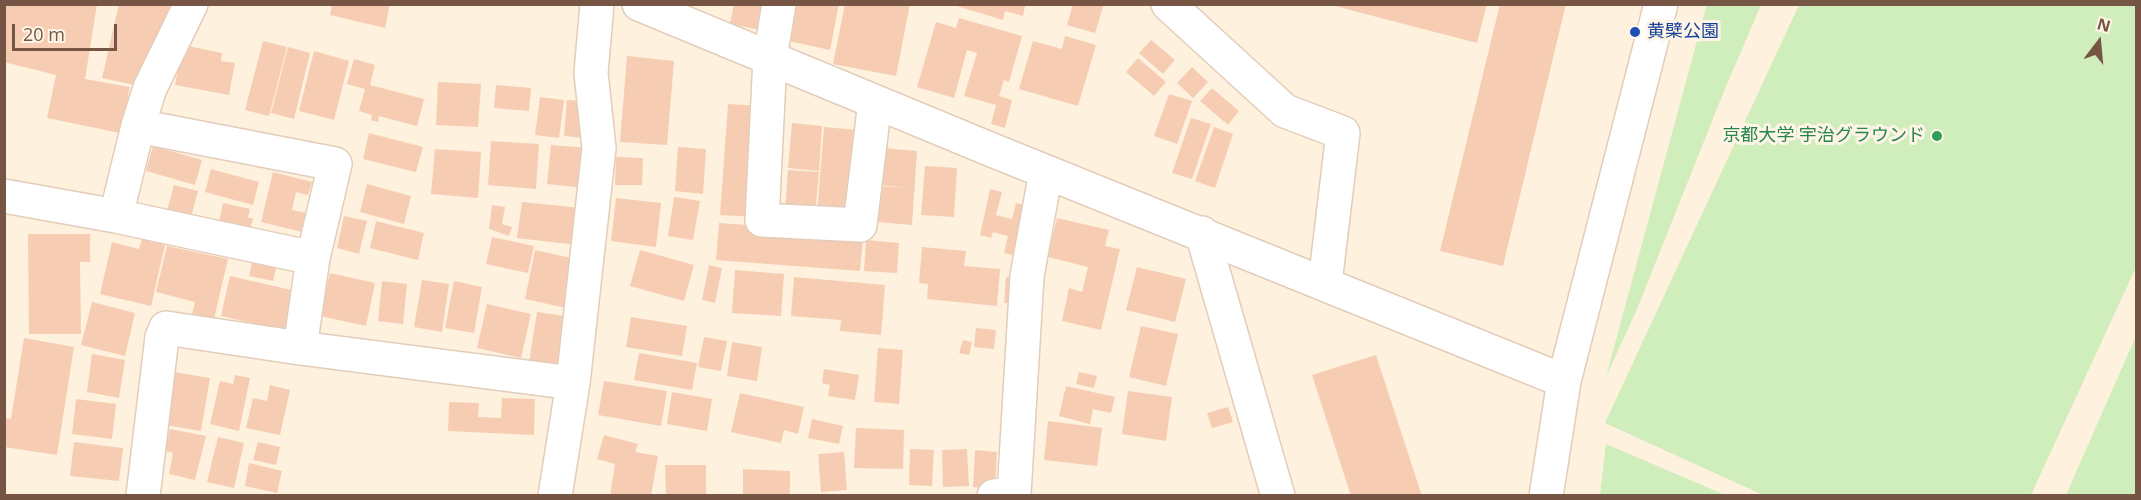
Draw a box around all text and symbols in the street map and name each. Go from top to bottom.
scale bar [15,12,120,50]
north arrow [2069,12,2129,72]
text: N [2095,12,2113,37]
place label: 黄檗公園 [1647,21,1719,43]
text: 20 m [23,22,65,46]
marker: 黄檗公園 [1628,25,1642,39]
place label: 京都大学 宇治グラウンド [1722,125,1925,147]
marker: 京都大学 宇治グラウンド [1930,129,1944,143]

